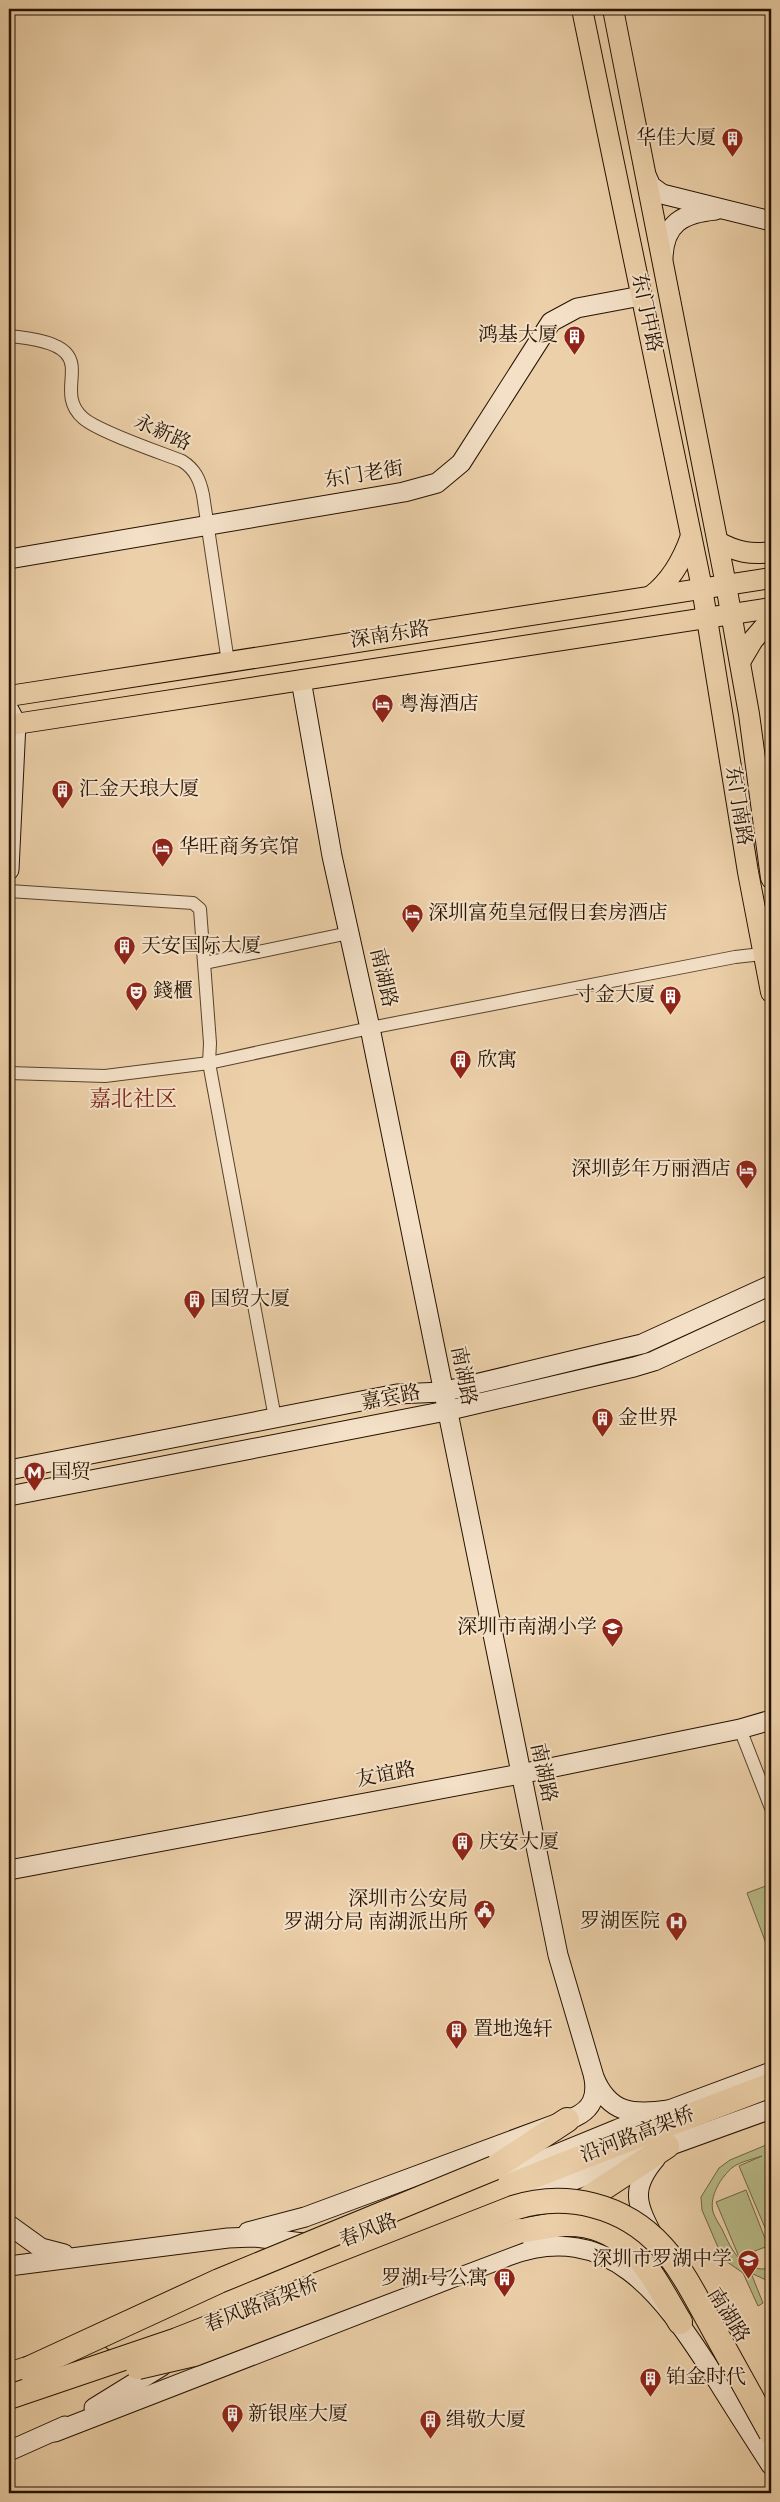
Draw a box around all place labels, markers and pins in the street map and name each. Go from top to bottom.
place label: 华佳大厦 [636,125,716,154]
building icon: 华佳大厦 [720,127,744,158]
place label: 鸿基大厦 [478,322,558,351]
building icon: 鸿基大厦 [562,324,586,355]
place label: 粤海酒店 [399,691,479,720]
hotel icon: 粤海酒店 [371,693,395,724]
place label: 汇金天琅大厦 [79,776,199,805]
building icon: 汇金天琅大厦 [51,778,75,809]
place label: 华旺商务宾馆 [179,834,299,863]
hotel icon: 华旺商务宾馆 [151,836,175,867]
place label: 深圳富苑皇冠假日套房酒店 [428,900,668,929]
hotel icon: 深圳富苑皇冠假日套房酒店 [400,902,424,933]
place label: 天安国际大厦 [141,933,261,962]
building icon: 天安国际大厦 [113,935,137,966]
place label: 錢櫃 [153,978,193,1007]
theatre icon: 錢櫃 [125,980,149,1011]
place label: 寸金大厦 [575,982,655,1011]
building icon: 寸金大厦 [659,984,683,1015]
place label: 欣寓 [477,1047,517,1076]
building icon: 欣寓 [449,1049,473,1080]
place label: 深圳彭年万丽酒店 [571,1156,731,1185]
hotel icon: 深圳彭年万丽酒店 [735,1158,759,1189]
place label: 国贸大厦 [210,1286,290,1315]
building icon: 国贸大厦 [182,1288,206,1319]
place label: 金世界 [618,1405,678,1434]
building icon: 金世界 [590,1407,614,1438]
place label: 国贸 [51,1459,91,1488]
metro station icon: 国贸 [23,1461,47,1492]
place label: 深圳市南湖小学 [457,1614,597,1643]
school or university icon: 深圳市南湖小学 [601,1616,625,1647]
place label: 庆安大厦 [479,1829,559,1858]
building icon: 庆安大厦 [451,1831,475,1862]
place label: 深圳市公安局 罗湖分局 南湖派出所 [284,1886,468,1938]
public building icon: 深圳市公安局 罗湖分局 南湖派出所 [472,1899,496,1930]
place label: 罗湖医院 [580,1908,660,1937]
hospital icon: 罗湖医院 [664,1910,688,1941]
place label: 置地逸轩 [473,2016,553,2045]
building icon: 置地逸轩 [445,2018,469,2049]
place label: 深圳市罗湖中学 [592,2246,732,2275]
school or university icon: 深圳市罗湖中学 [736,2248,760,2279]
place label: 罗湖1号公寓 [381,2265,488,2294]
building icon: 罗湖1号公寓 [492,2267,516,2298]
place label: 铂金时代 [666,2364,746,2393]
building icon: 铂金时代 [638,2366,662,2397]
place label: 新银座大厦 [248,2401,348,2430]
building icon: 新银座大厦 [220,2403,244,2434]
place label: 缉敬大厦 [446,2407,526,2436]
building icon: 缉敬大厦 [418,2409,442,2440]

